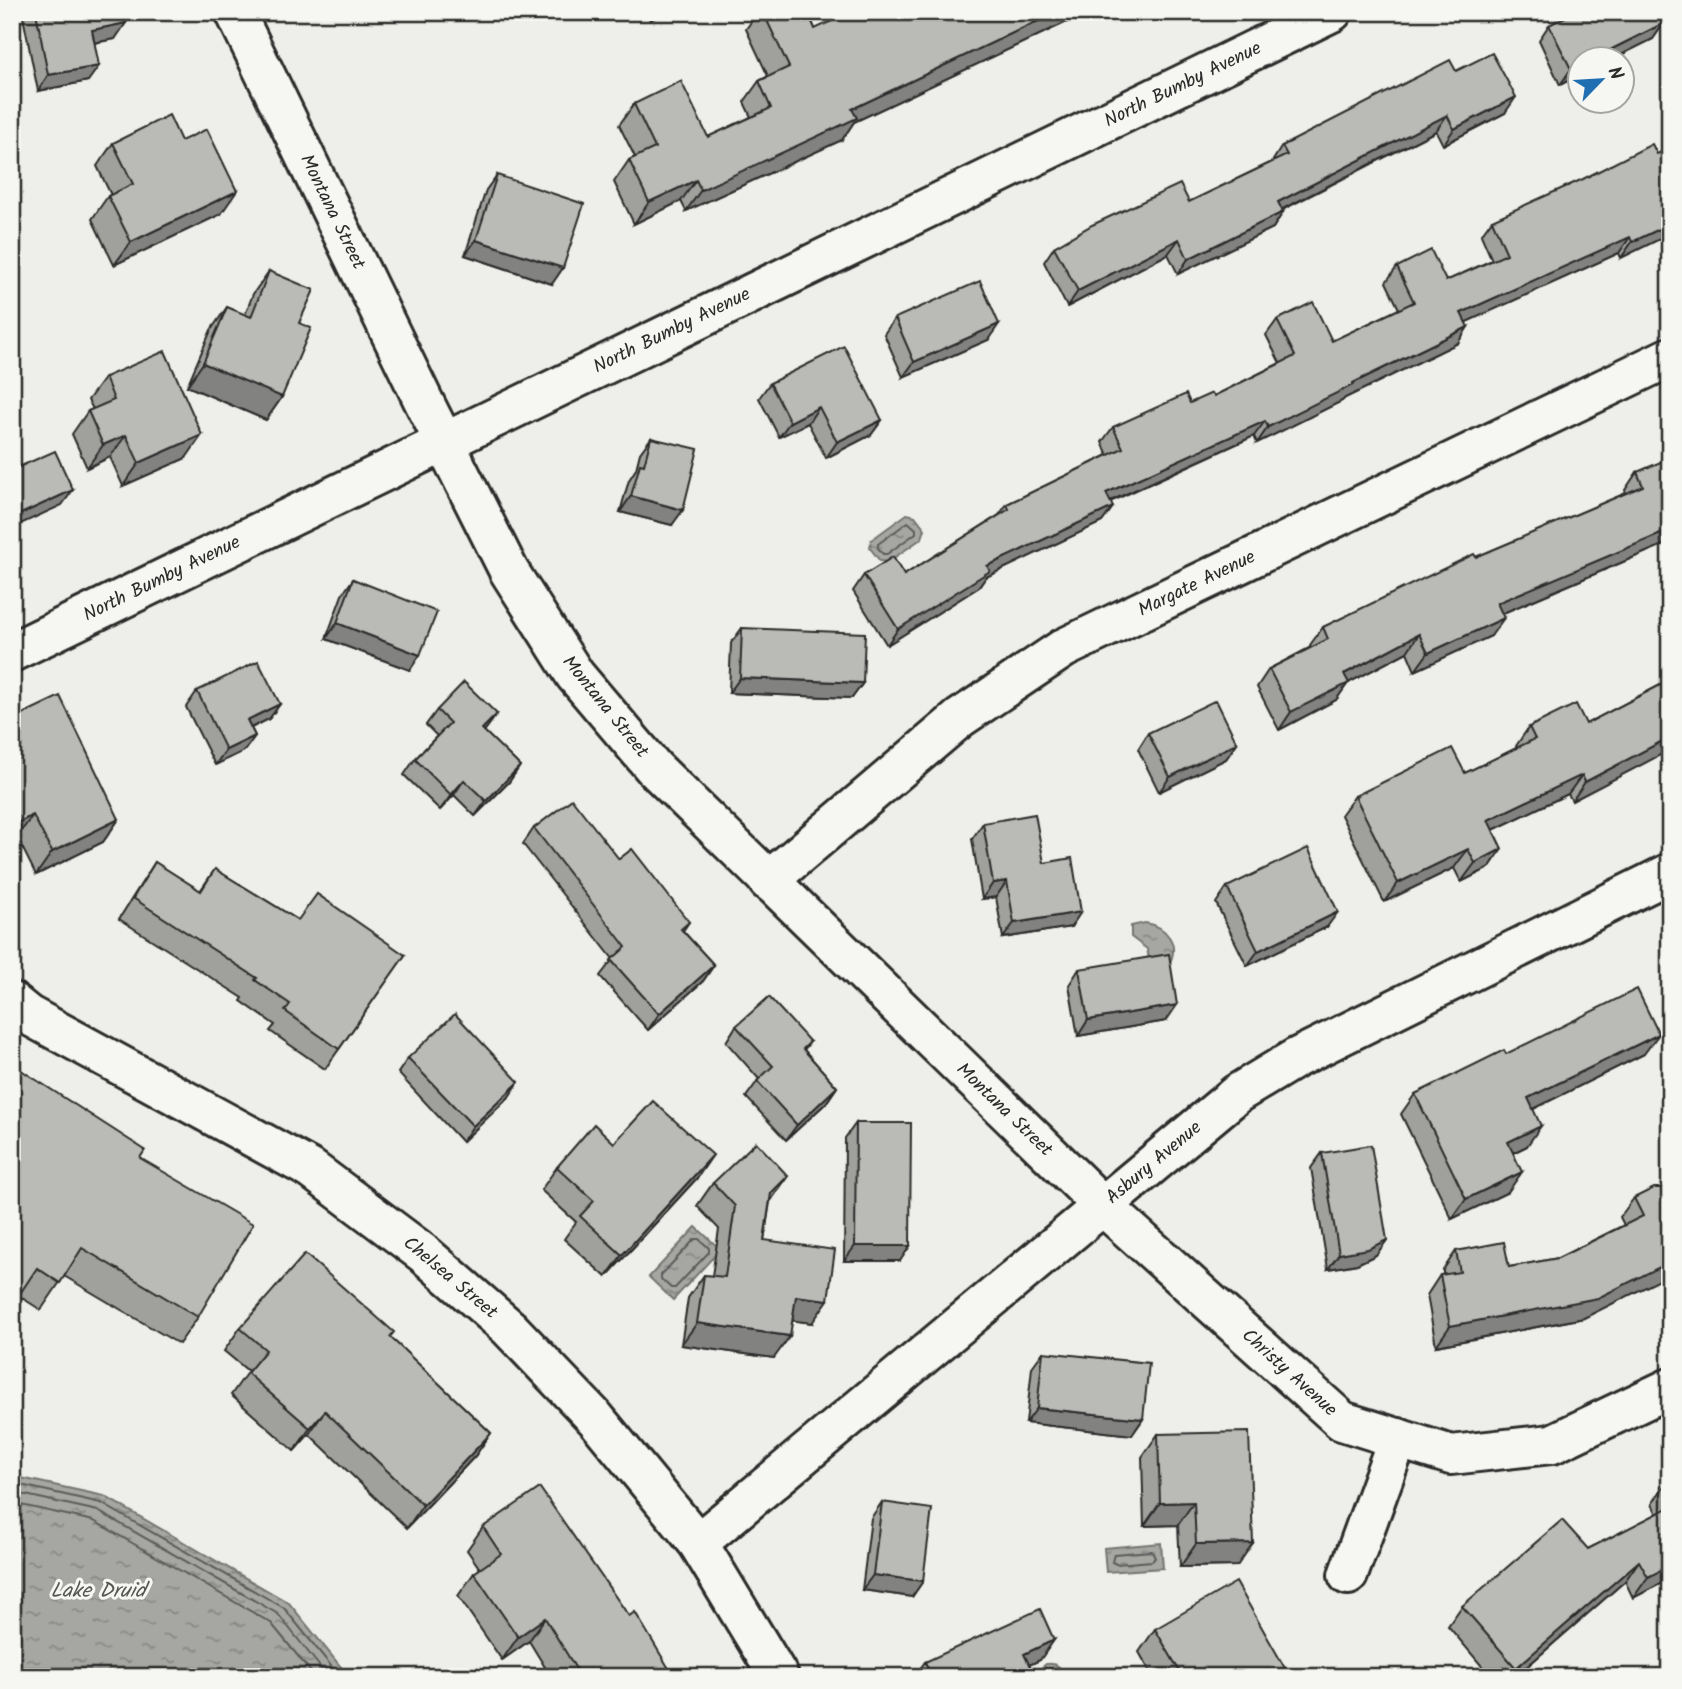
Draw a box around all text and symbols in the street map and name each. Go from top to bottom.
street label: North Bumby Avenue [1099,34,1267,136]
north arrow [1566,46,1636,116]
text: N [1598,62,1631,85]
street label: Montana Street [291,149,373,275]
street label: North Bumby Avenue [588,280,756,382]
street label: North Bumby Avenue [78,528,246,630]
street label: Margate Avenue [1133,542,1261,625]
street label: Montana Street [554,649,656,765]
street label: Montana Street [949,1056,1060,1165]
street label: Asbury Avenue [1099,1113,1209,1212]
street label: Chelsea Street [396,1229,505,1327]
street label: Christy Avenue [1234,1322,1344,1425]
water label: Lake Druid [50,1575,150,1608]

